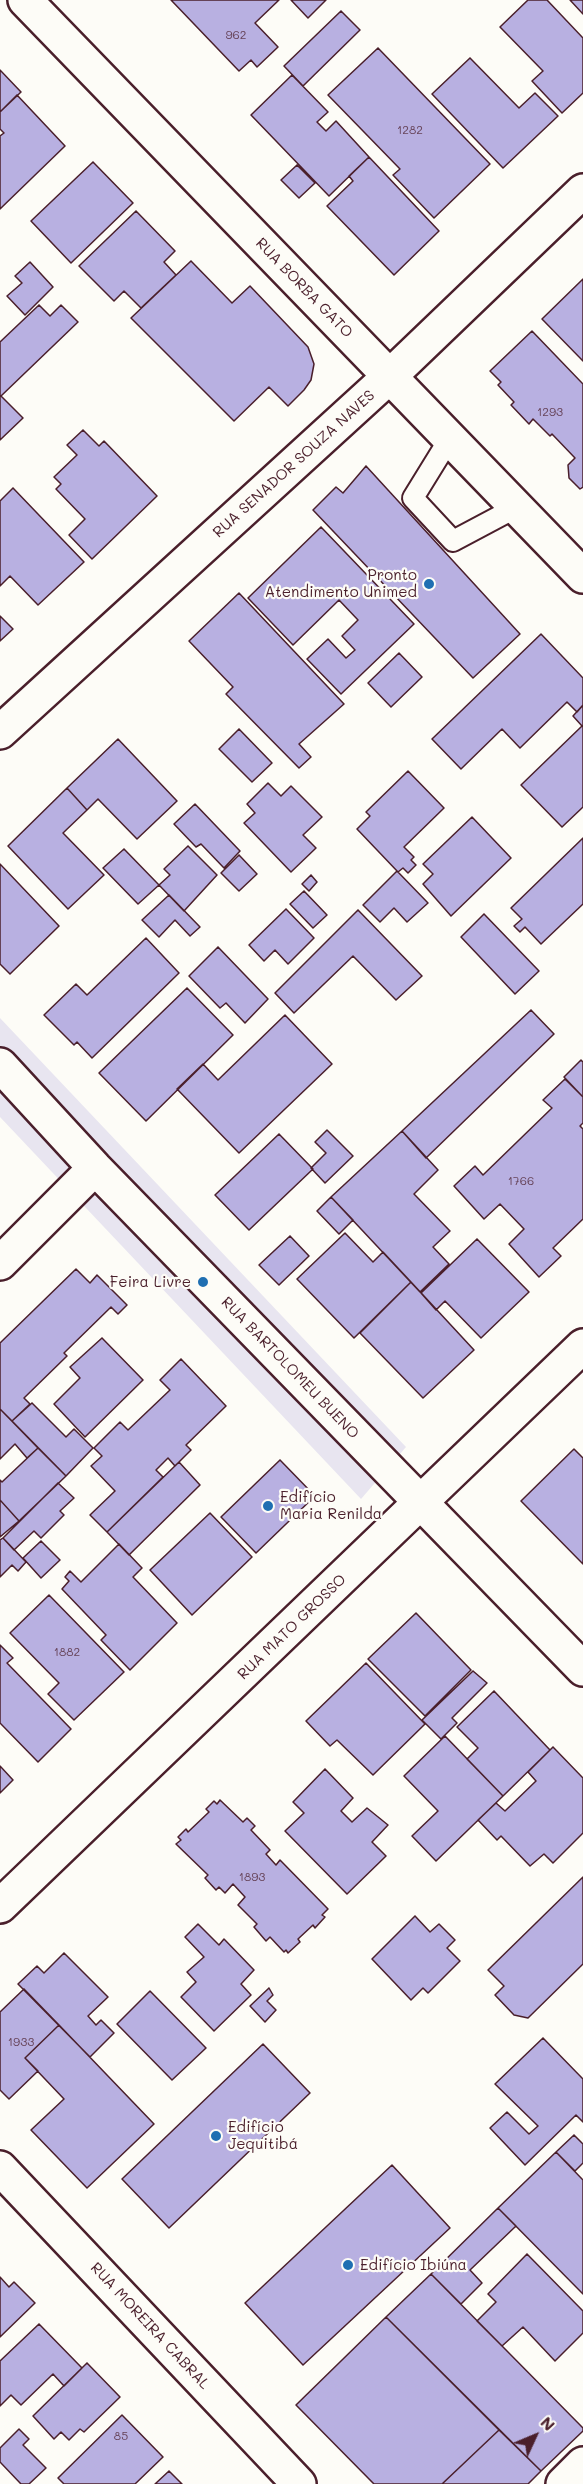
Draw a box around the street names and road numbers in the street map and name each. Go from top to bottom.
street label: RUA BORBA GATO [252,234,356,342]
street label: RUA SENADOR SOUZA NAVES [209,387,379,541]
street label: RUA BARTOLOMEU BUENO [217,1293,363,1443]
street label: RUA MATO GROSSO [234,1571,350,1683]
street label: RUA MOREIRA CABRAL [87,2259,213,2393]

